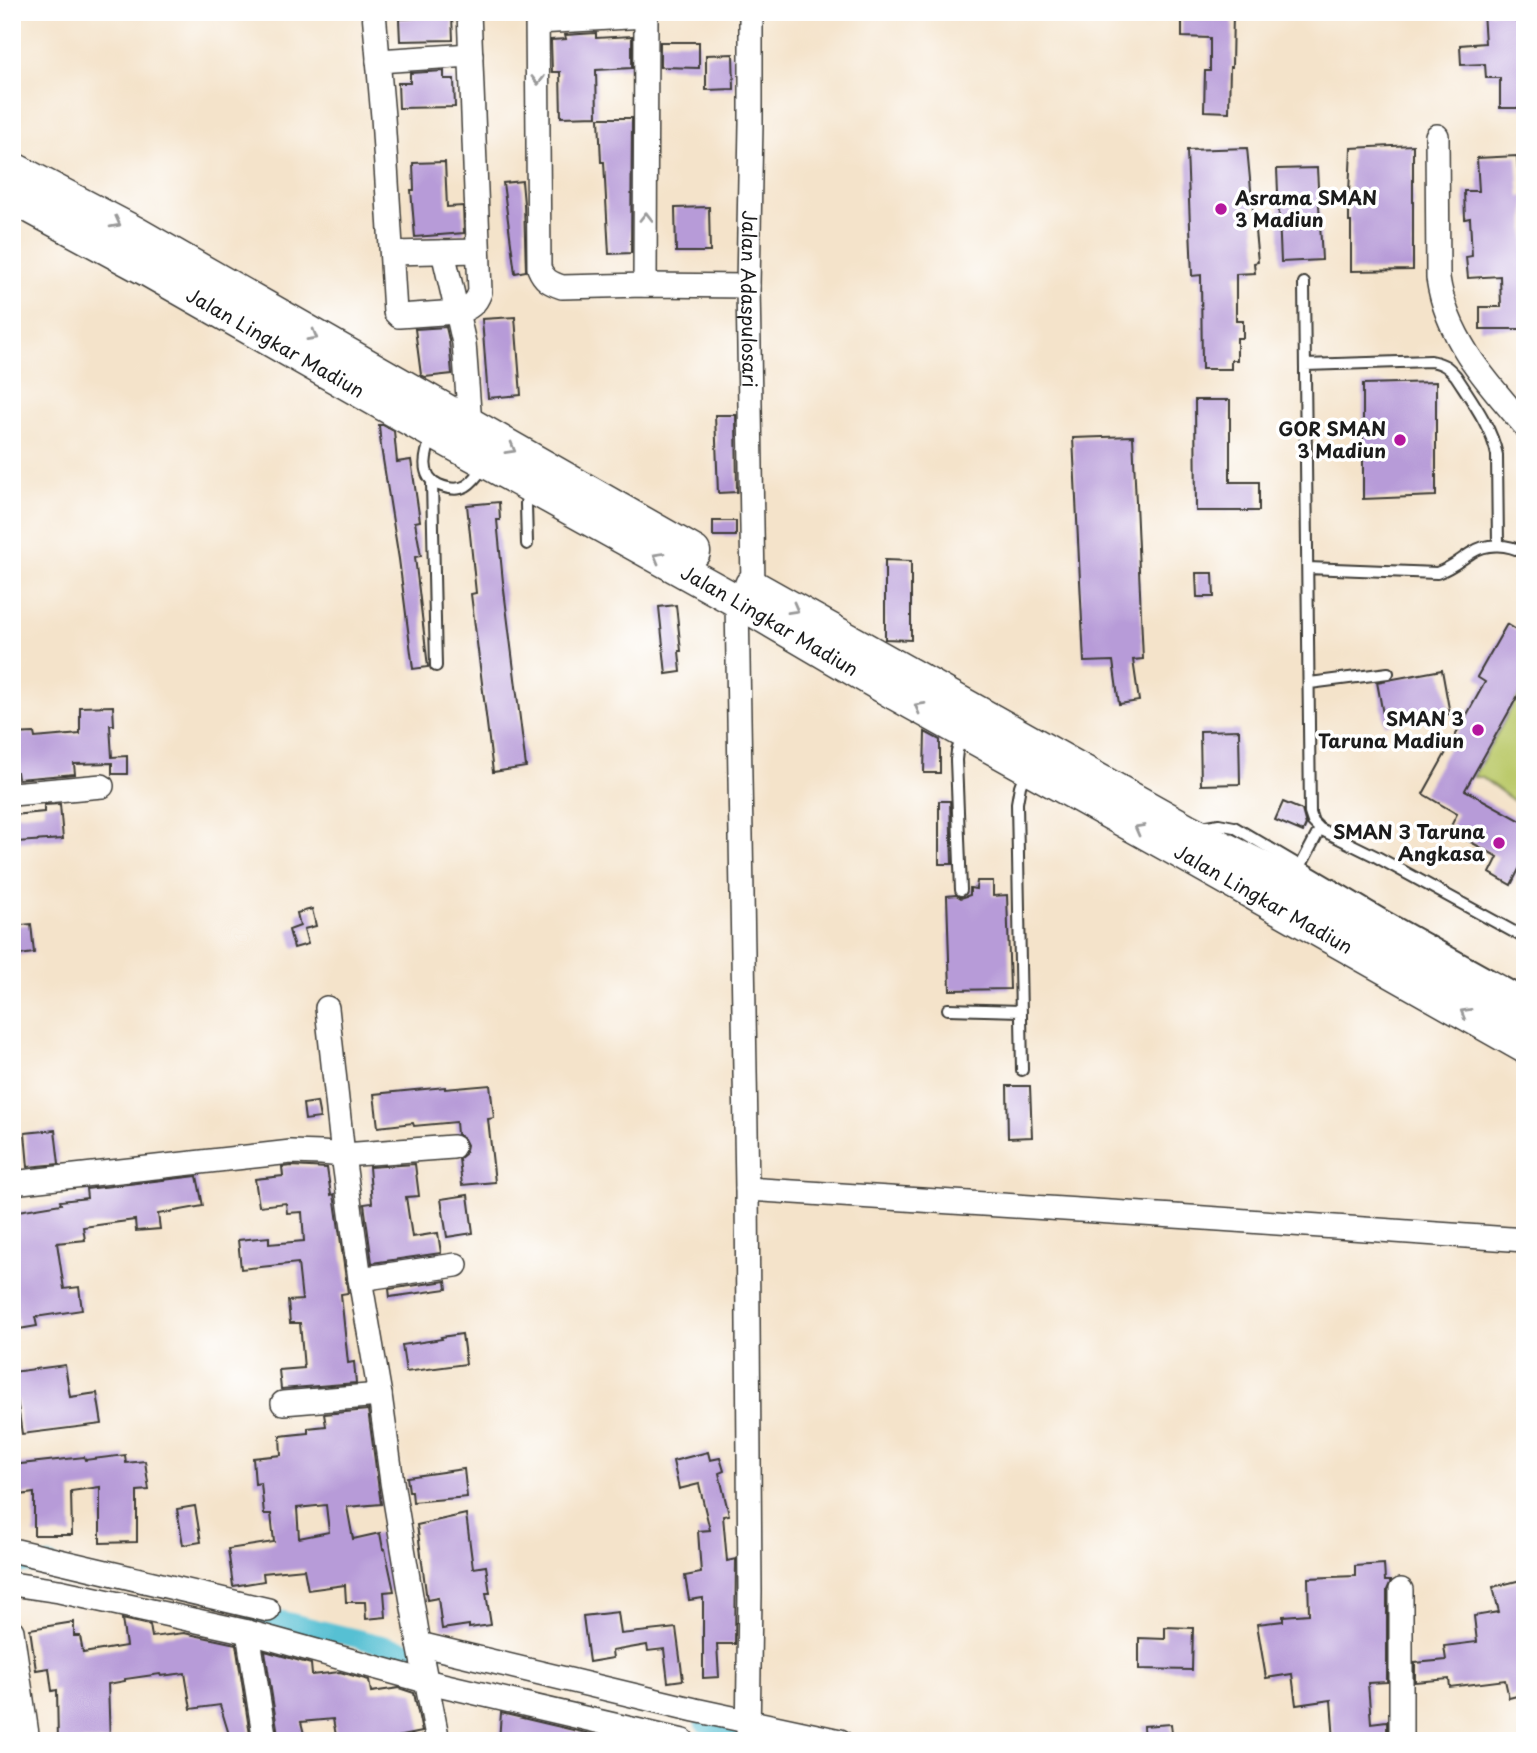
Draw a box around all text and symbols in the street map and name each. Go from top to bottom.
one-way arrow [530,76,546,86]
place label: Asrama SMAN 3 Madiun [1234,183,1377,233]
marker: Asrama SMAN 3 Madiun [1213,201,1229,217]
street label: Jalan Adaspulosari [735,210,765,388]
one-way arrow [638,211,654,222]
one-way arrow [109,214,121,228]
street label: Jalan Lingkar Madiun [182,280,370,404]
one-way arrow [306,327,319,340]
place label: GOR SMAN 3 Madiun [1278,414,1386,464]
marker: GOR SMAN 3 Madiun [1392,432,1408,448]
one-way arrow [503,441,516,454]
one-way arrow [652,552,665,565]
street label: Jalan Lingkar Madiun [676,558,864,682]
one-way arrow [787,601,799,614]
one-way arrow [913,702,926,715]
place label: SMAN 3 Taruna Madiun [1318,704,1464,754]
marker: SMAN 3 Taruna Madiun [1470,722,1486,738]
place label: SMAN 3 Taruna Angkasa [1333,817,1485,867]
one-way arrow [1134,824,1146,837]
marker: SMAN 3 Taruna Angkasa [1491,835,1507,851]
street label: Jalan Lingkar Madiun [1169,837,1358,960]
one-way arrow [1460,1008,1473,1021]

